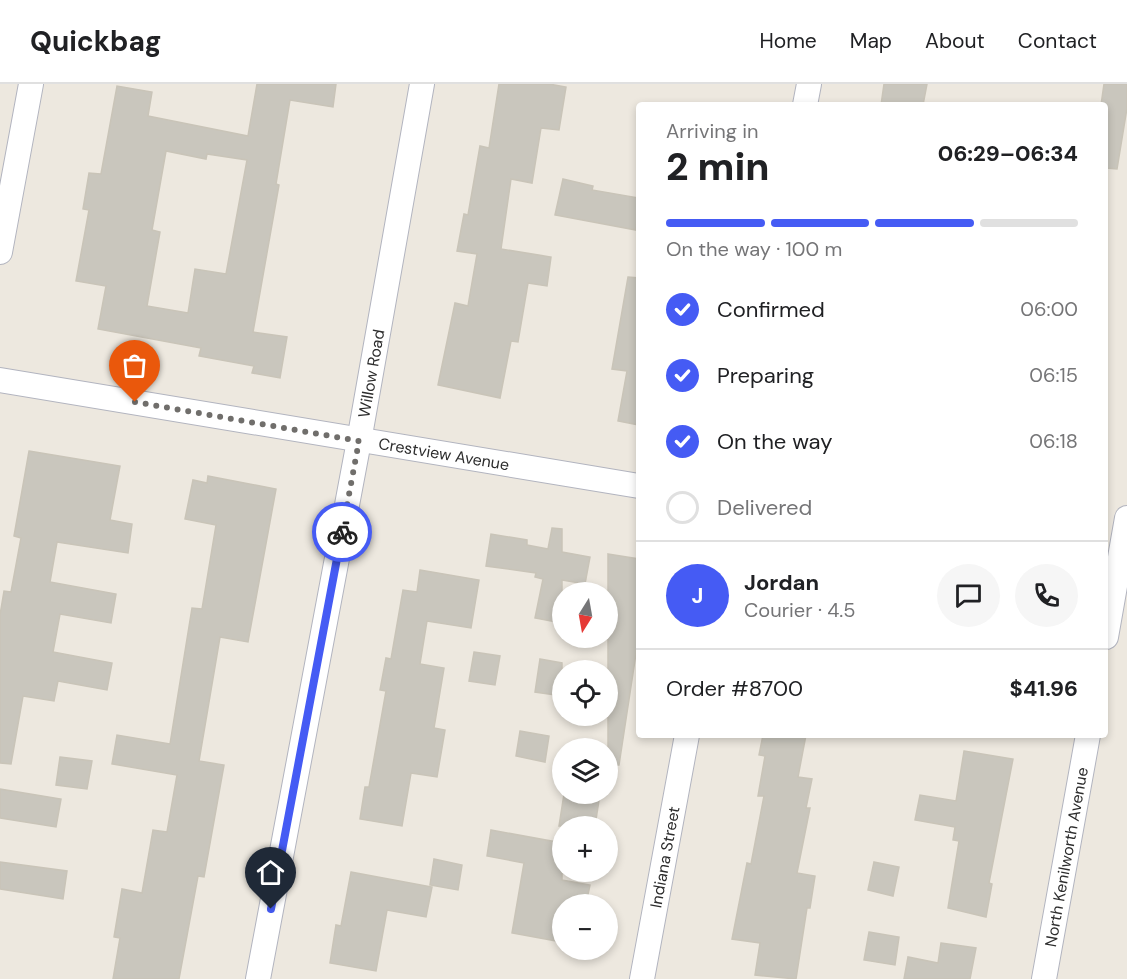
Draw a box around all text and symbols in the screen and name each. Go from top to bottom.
text: Quickbag [30,23,162,60]
text: Home [759,27,817,55]
text: Map [850,27,892,55]
text: About [925,27,985,55]
text: Contact [1018,27,1097,55]
text: Arriving in [666,118,758,144]
text: 06:29–06:34 [938,139,1078,168]
text: 2 min [666,141,770,192]
text: On the way · 100 m [666,236,842,262]
icon: check [666,293,699,326]
text: Confirmed [717,295,825,324]
text: 06:00 [1020,296,1078,322]
street label: Willow Road [353,328,389,419]
pin [109,340,160,402]
icon: bag [118,349,151,382]
icon: check [666,359,699,392]
text: Preparing [717,361,814,390]
text: 06:15 [1029,362,1078,388]
icon: check [666,425,699,458]
text: On the way [717,427,832,456]
text: 06:18 [1029,428,1078,454]
street label: Crestview Avenue [377,432,511,475]
text: Delivered [717,493,812,522]
courier [312,502,372,562]
icon: bike [326,516,359,549]
button: chat [937,564,1000,627]
button: phone [1015,564,1078,627]
text: Jordan [744,568,819,597]
text: J [692,581,703,610]
north arrow [552,582,618,648]
map controls [552,582,618,960]
text: Courier · 4.5 [744,597,856,623]
button: locate [552,660,618,726]
text: Order #8700 [666,674,803,703]
text: $41.96 [1010,674,1078,703]
button: layers [552,738,618,804]
street label: North Kenilworth Avenue [1040,765,1093,949]
street label: Indiana Street [645,804,684,910]
button: + [552,816,618,882]
pin [245,847,296,909]
icon: home [254,856,287,889]
button: − [552,894,618,960]

